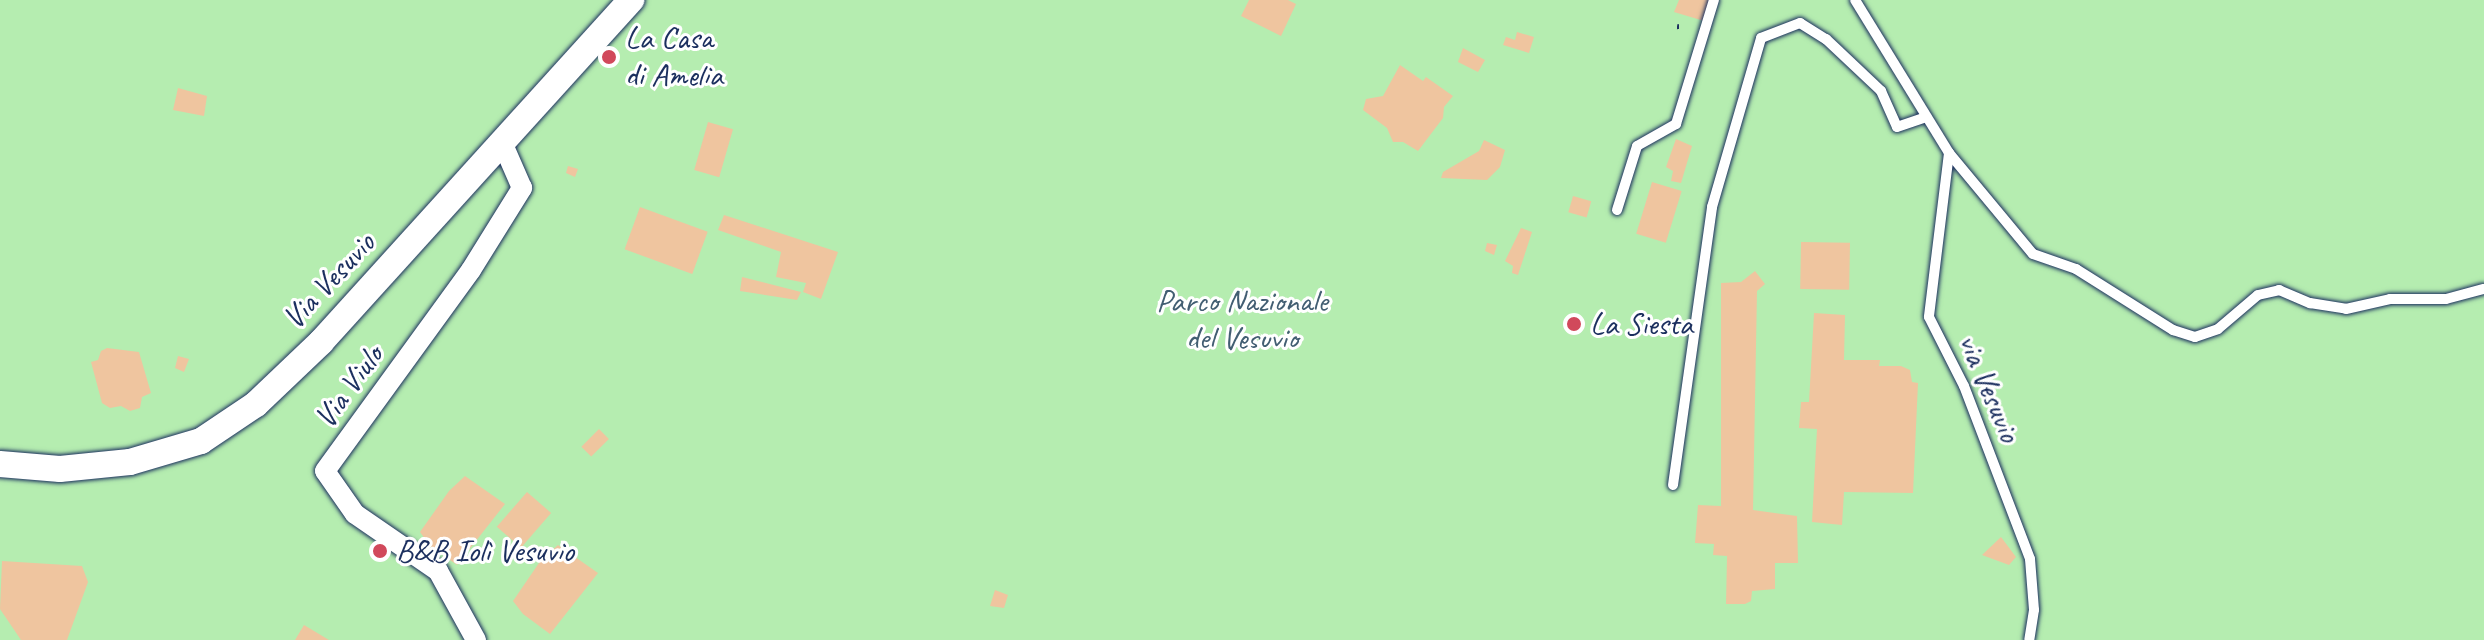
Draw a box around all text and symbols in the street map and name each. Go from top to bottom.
place label: La Casa di Amelia [625,20,720,95]
marker: La Casa di Amelia [600,48,618,66]
street label: Via Vesuvio [275,225,383,337]
park label: Parco Nazionale del Vesuvio [1155,283,1329,358]
place label: La Siesta [1590,305,1693,343]
marker: La Siesta [1565,315,1583,333]
street label: via Vesuvio [1949,328,2029,448]
street label: Via Viulo [306,338,392,436]
place label: B&B Iolì Vesuvio [396,532,574,570]
marker: B&B Iolì Vesuvio [371,542,389,560]

